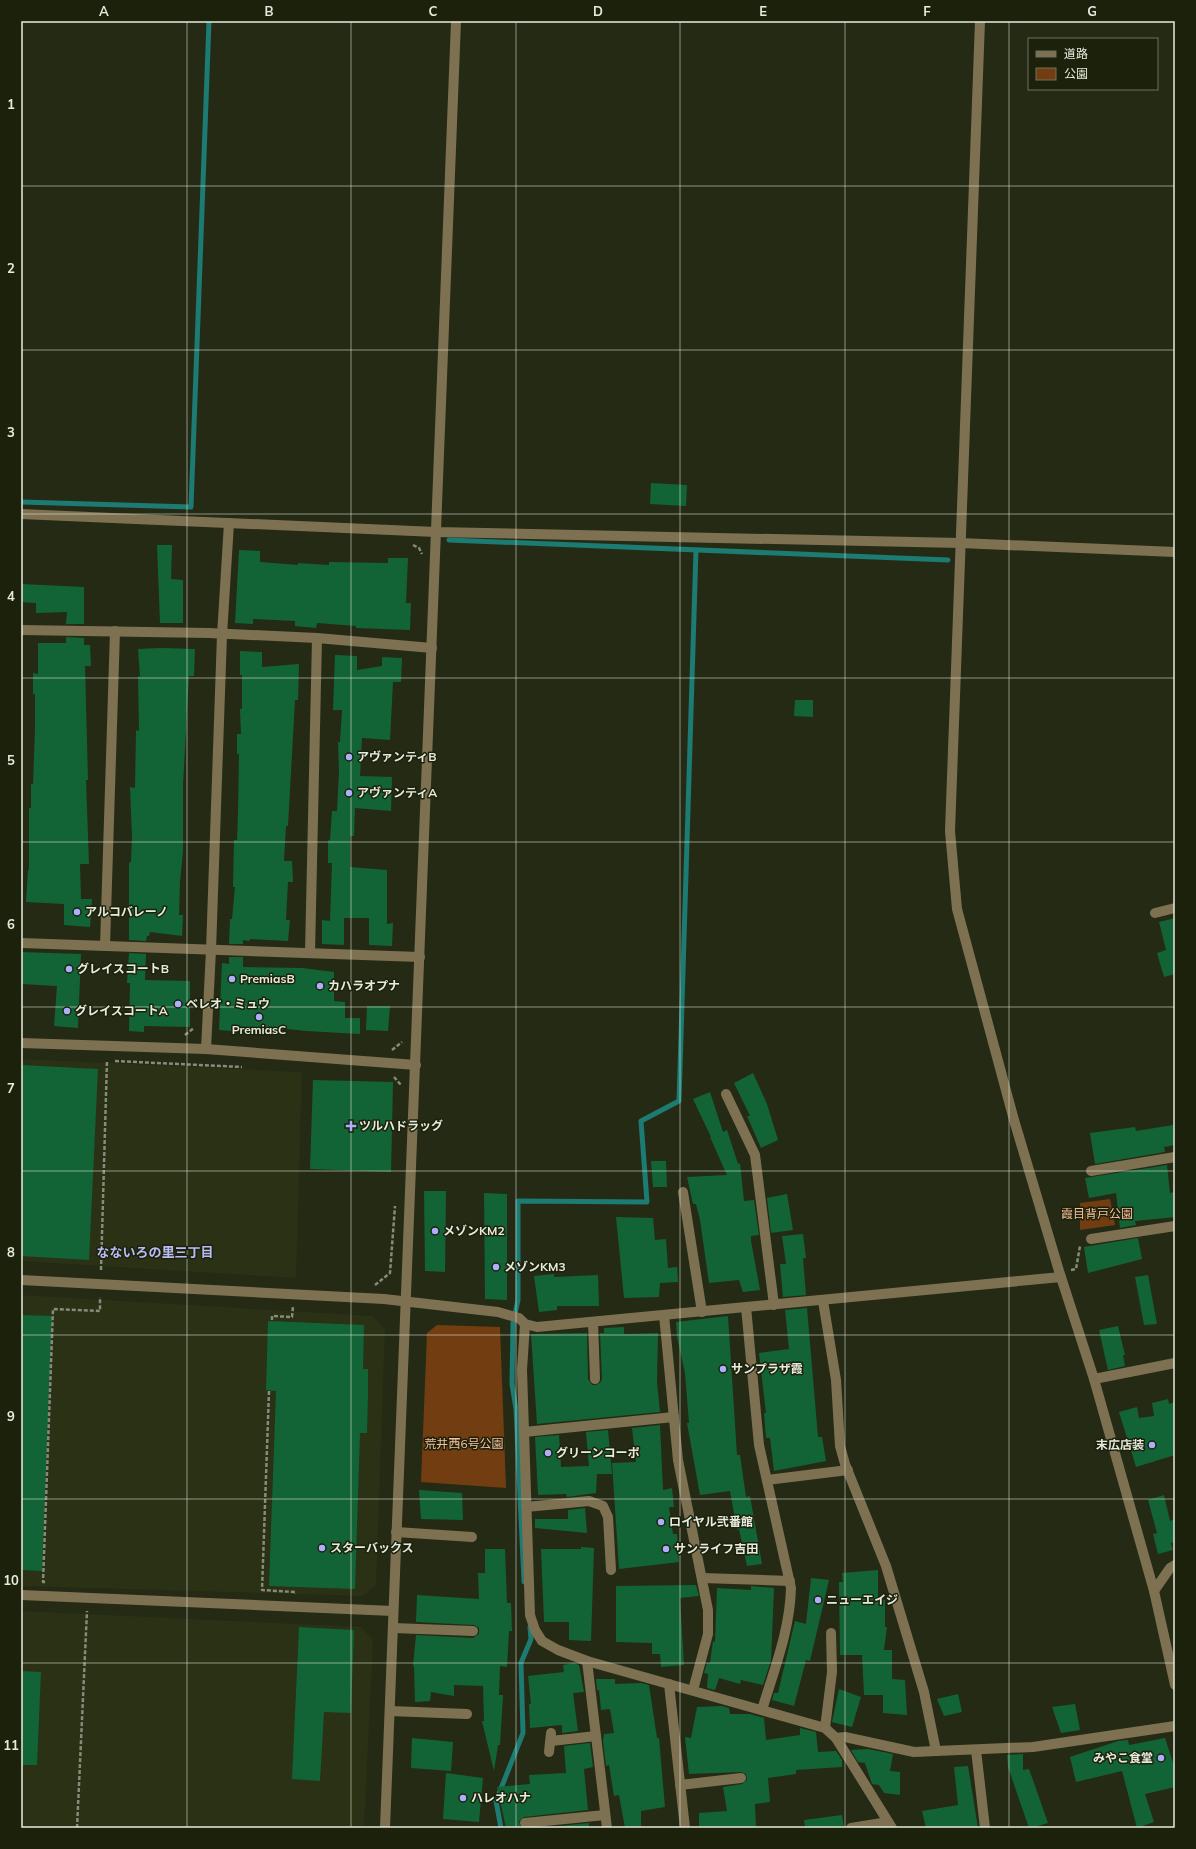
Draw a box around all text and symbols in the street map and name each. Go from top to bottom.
text: A [99,3,109,19]
text: B [265,3,274,19]
text: C [429,3,438,19]
text: D [593,3,603,19]
text: E [759,3,767,19]
text: F [923,3,931,19]
text: G [1087,3,1097,19]
legend [1028,38,1158,90]
text: 道路 [1064,46,1088,61]
text: 公園 [1064,66,1088,81]
text: 1 [7,96,15,112]
text: 2 [7,260,15,276]
text: 3 [7,424,15,440]
text: 4 [7,588,15,604]
place label: アヴァンティB [357,749,437,764]
text: 5 [7,752,15,768]
marker: アヴァンティB [344,752,354,762]
place label: アヴァンティA [357,785,437,800]
marker: アヴァンティA [344,788,354,798]
place label: アルコバレーノ [85,904,168,919]
marker: アルコバレーノ [72,907,82,917]
text: 6 [7,916,15,932]
place label: グレイスコートB [77,961,169,976]
marker: グレイスコートB [64,964,74,974]
place label: PremiasB [240,971,295,986]
marker: PremiasB [227,974,237,984]
place label: カハラオプナ [328,978,400,993]
marker: カハラオプナ [315,981,325,991]
place label: ベレオ・ミュウ [186,996,270,1011]
marker: ベレオ・ミュウ [173,999,183,1009]
place label: グレイスコートA [75,1003,168,1018]
marker: グレイスコートA [62,1006,72,1016]
marker: PremiasC [254,1012,264,1022]
place label: PremiasC [232,1022,286,1037]
text: 7 [7,1080,15,1096]
place label: ツルハドラッグ [359,1118,443,1133]
marker: ツルハドラッグ [346,1121,356,1131]
park label: 霞目背戸公園 [1061,1206,1133,1221]
place label: メゾンKM2 [443,1223,505,1238]
marker: メゾンKM2 [430,1226,440,1236]
text: 8 [7,1244,15,1260]
district label: なないろの里三丁目 [96,1244,214,1260]
place label: メゾンKM3 [504,1259,566,1274]
marker: メゾンKM3 [491,1262,501,1272]
place label: サンプラザ霞 [731,1361,803,1376]
marker: サンプラザ霞 [718,1364,728,1374]
text: 9 [7,1408,15,1424]
park label: 荒井西6号公園 [424,1436,504,1451]
place label: 末広店装 [1096,1437,1144,1452]
marker: 末広店装 [1147,1440,1157,1450]
place label: グリーンコーポ [556,1445,639,1460]
marker: グリーンコーポ [543,1448,553,1458]
place label: ロイヤル弐番館 [669,1514,753,1529]
marker: ロイヤル弐番館 [656,1517,666,1527]
place label: スターバックス [330,1540,414,1555]
place label: サンライフ吉田 [674,1541,758,1556]
marker: スターバックス [317,1543,327,1553]
marker: サンライフ吉田 [661,1544,671,1554]
text: 10 [3,1572,19,1588]
place label: ニューエイジ [826,1592,898,1607]
marker: ニューエイジ [813,1595,823,1605]
text: 11 [3,1737,19,1753]
place label: みやこ食堂 [1093,1750,1153,1765]
marker: みやこ食堂 [1156,1753,1166,1763]
place label: ハレオハナ [471,1790,531,1805]
marker: ハレオハナ [458,1793,468,1803]

